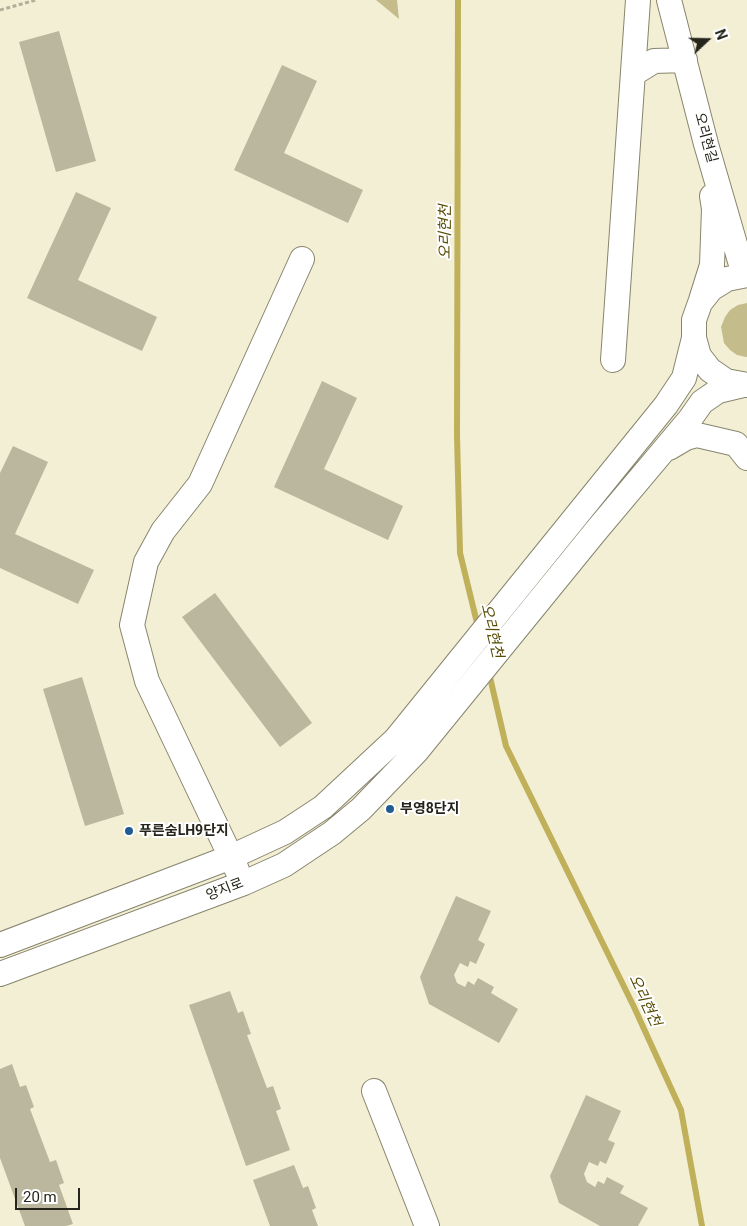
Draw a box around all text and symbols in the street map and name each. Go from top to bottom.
north arrow [682,15,732,65]
text: N [712,27,730,42]
street label: 오리현길 [690,111,720,165]
water label: 오리현천 [437,204,455,260]
water label: 오리현천 [476,602,506,660]
place label: 부영8단지 [400,801,460,817]
marker: 부영8단지 [384,803,396,815]
place label: 푸른숨LH9단지 [139,823,229,839]
marker: 푸른숨LH9단지 [123,825,135,837]
street label: 양지로 [204,875,246,905]
water label: 오리현천 [624,972,664,1030]
scale bar [18,1178,82,1210]
text: 20 m [23,1188,57,1206]

